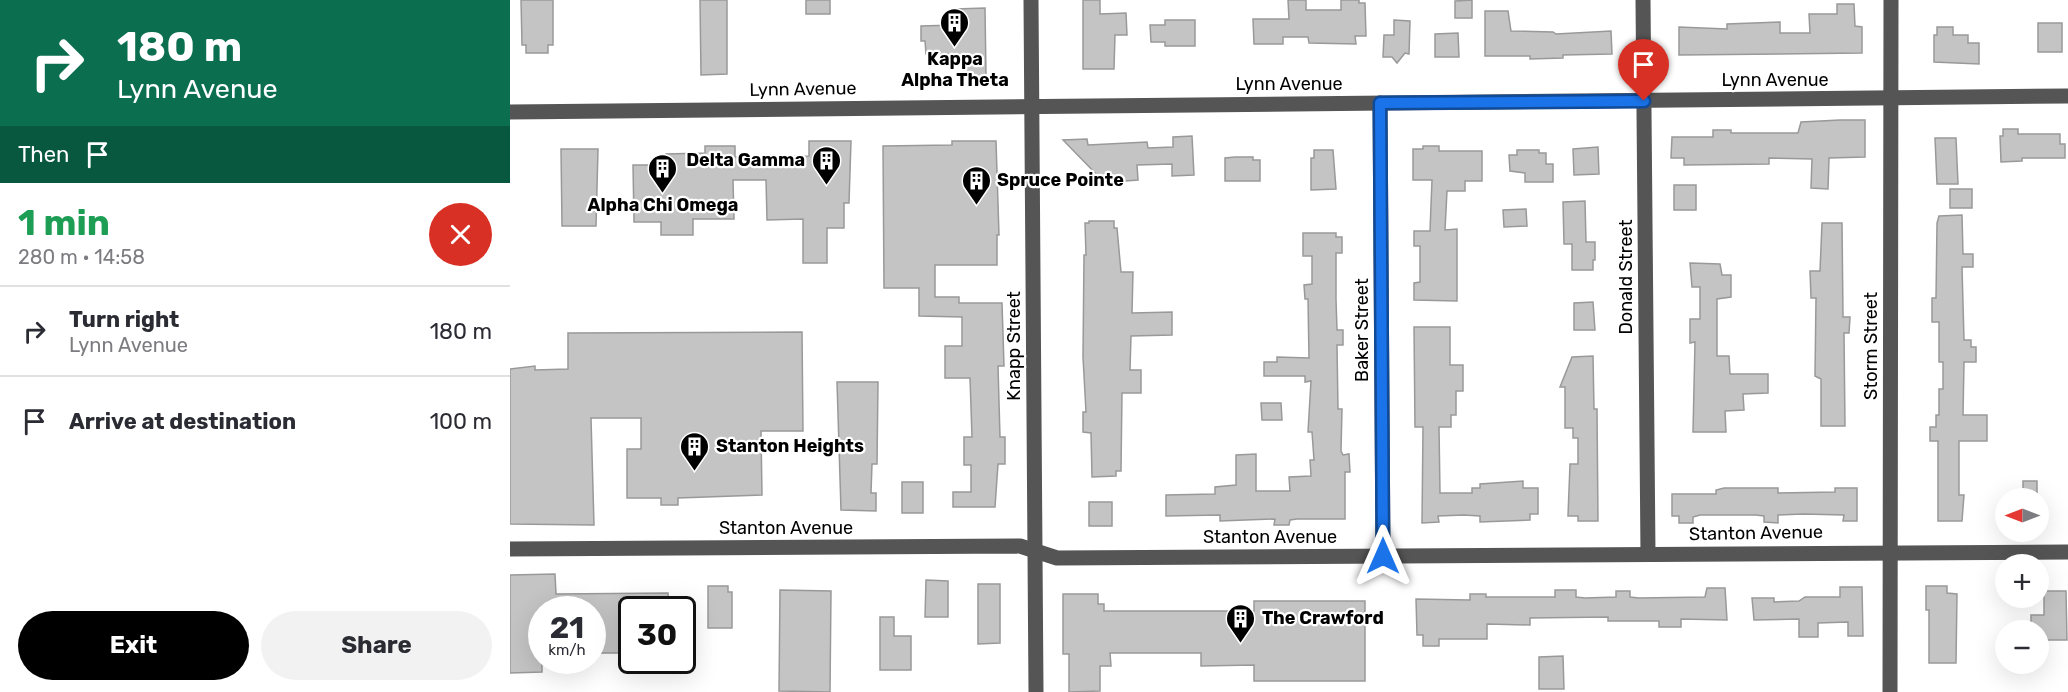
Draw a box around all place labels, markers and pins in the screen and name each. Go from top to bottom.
building icon: Kappa Alpha Theta [939,6,971,48]
pin [1618,39,1669,101]
place label: Kappa Alpha Theta [901,48,1009,91]
building icon: Delta Gamma [810,144,842,186]
place label: Delta Gamma [686,149,805,171]
building icon: Alpha Chi Omega [647,152,679,194]
building icon: Spruce Pointe [960,164,992,206]
place label: Spruce Pointe [997,169,1124,191]
place label: Alpha Chi Omega [588,194,738,216]
building icon: Stanton Heights [679,430,711,472]
place label: Stanton Heights [716,435,864,457]
building icon: The Crawford [1225,602,1257,644]
place label: The Crawford [1262,607,1384,629]

